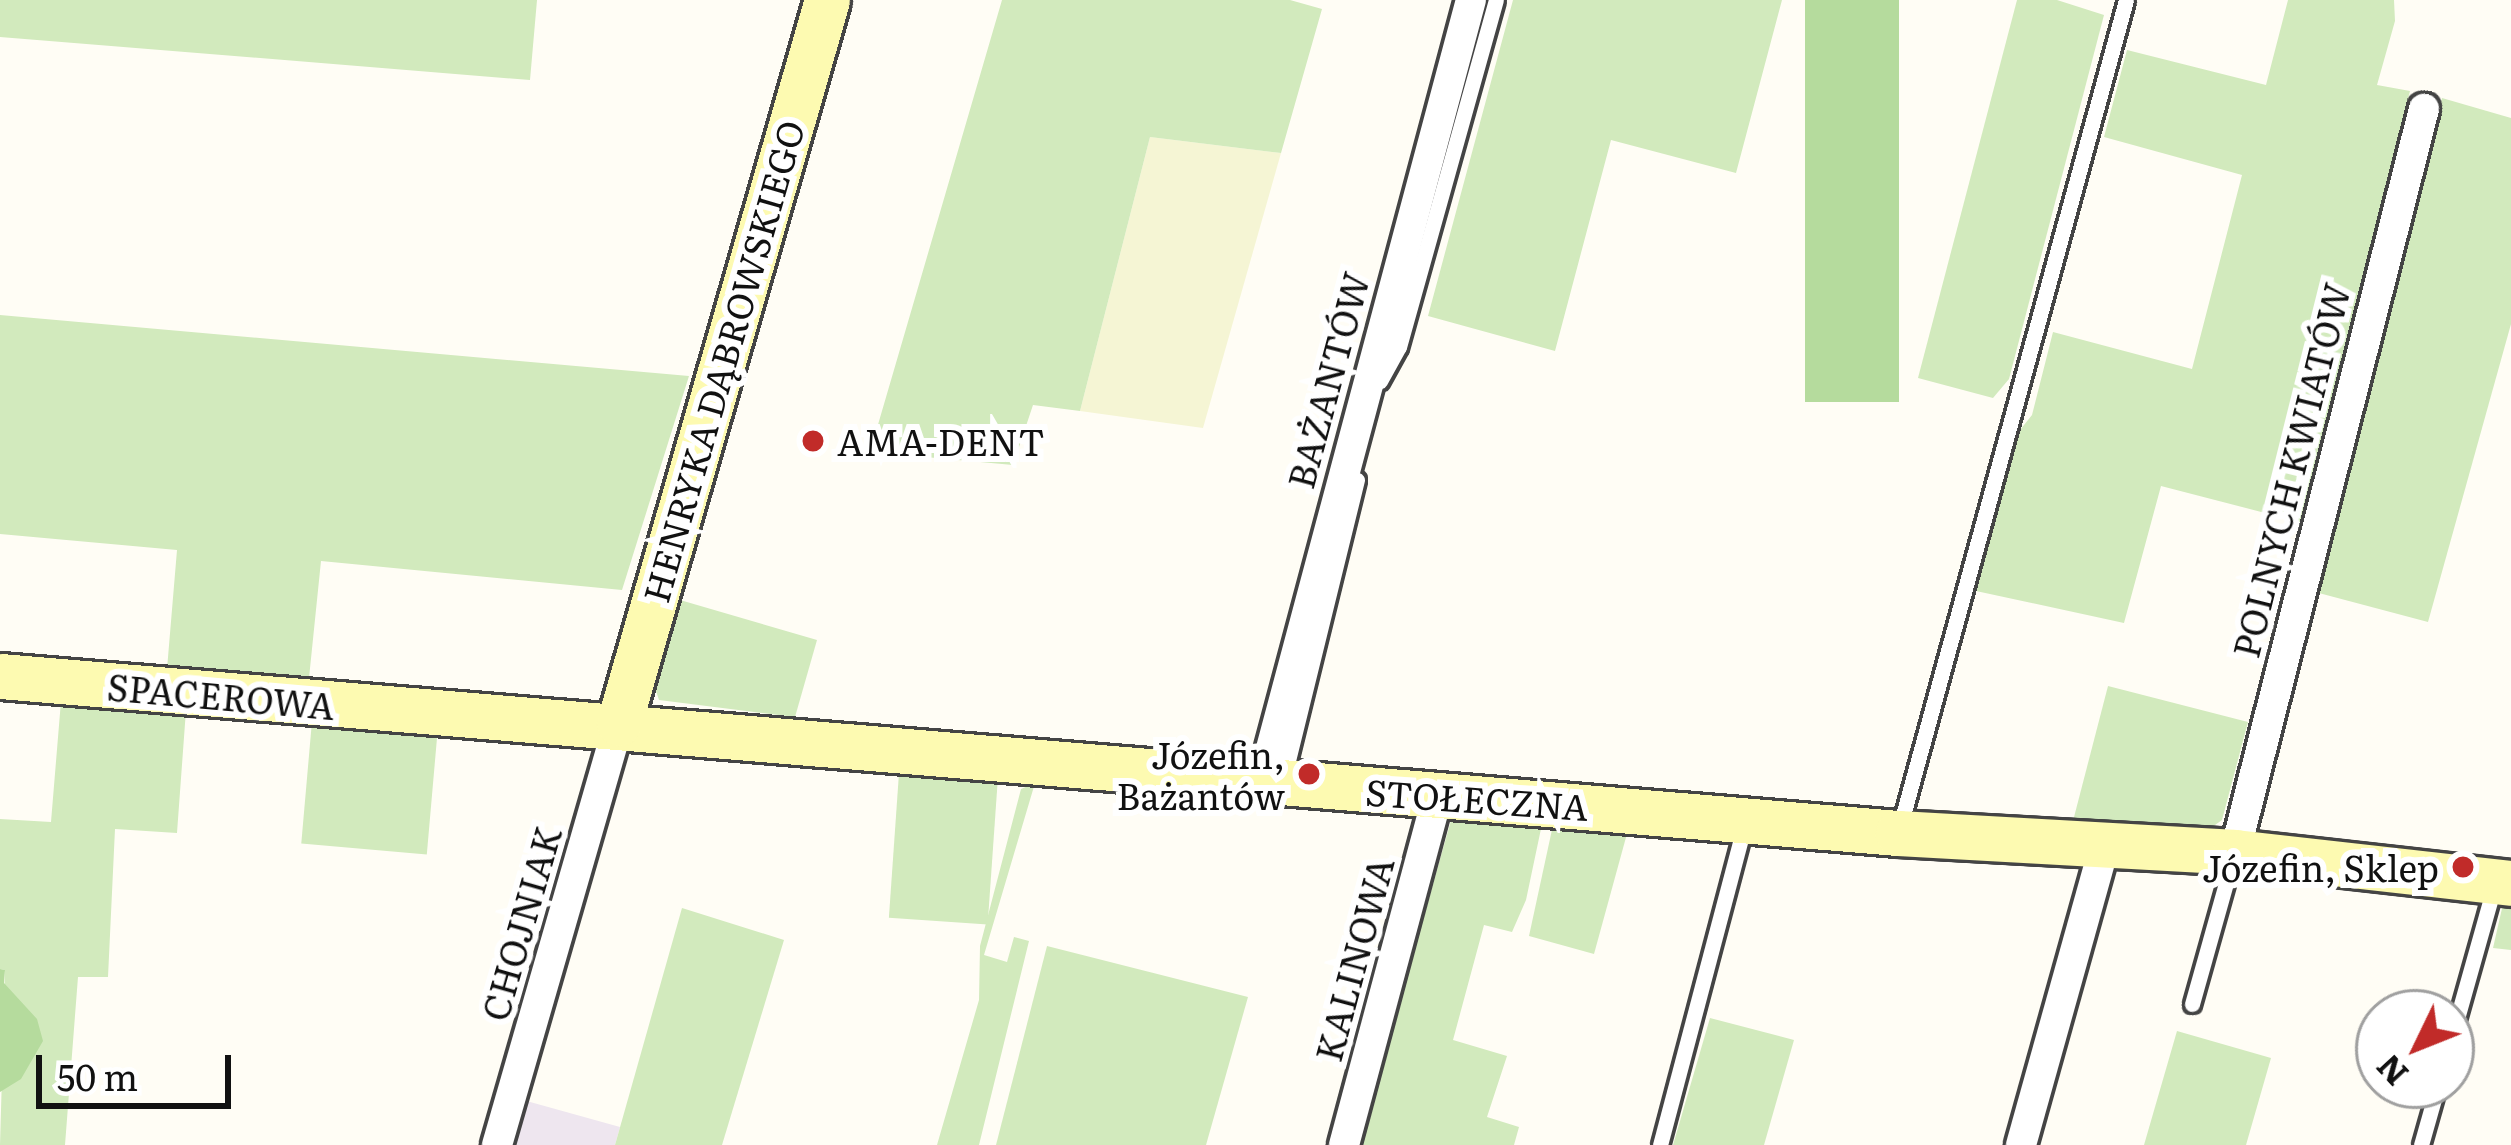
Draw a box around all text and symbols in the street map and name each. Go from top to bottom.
street label: HENRYKA DĄBROWSKIEGO [632,115,812,607]
street label: BAŻANTÓW [1277,267,1377,493]
street label: POLNYCH KWIATÓW [2223,278,2357,662]
place label: AMA-DENT [837,419,1045,463]
marker: AMA-DENT [800,428,826,454]
street label: SPACEROWA [105,664,337,726]
place label: Józefin, Bażantów [1116,731,1285,816]
marker: Józefin, Bażantów [1296,761,1322,787]
street label: STOŁECZNA [1364,769,1590,827]
street label: CHOJNIAK [472,821,568,1025]
place label: Józefin, Sklep [2202,845,2439,889]
street label: KALINOWA [1305,852,1401,1066]
marker: Józefin, Sklep [2450,854,2476,880]
north arrow [2355,989,2475,1109]
scale bar [42,1031,237,1105]
text: N [2363,1045,2418,1099]
text: 50 m [57,1049,138,1102]

